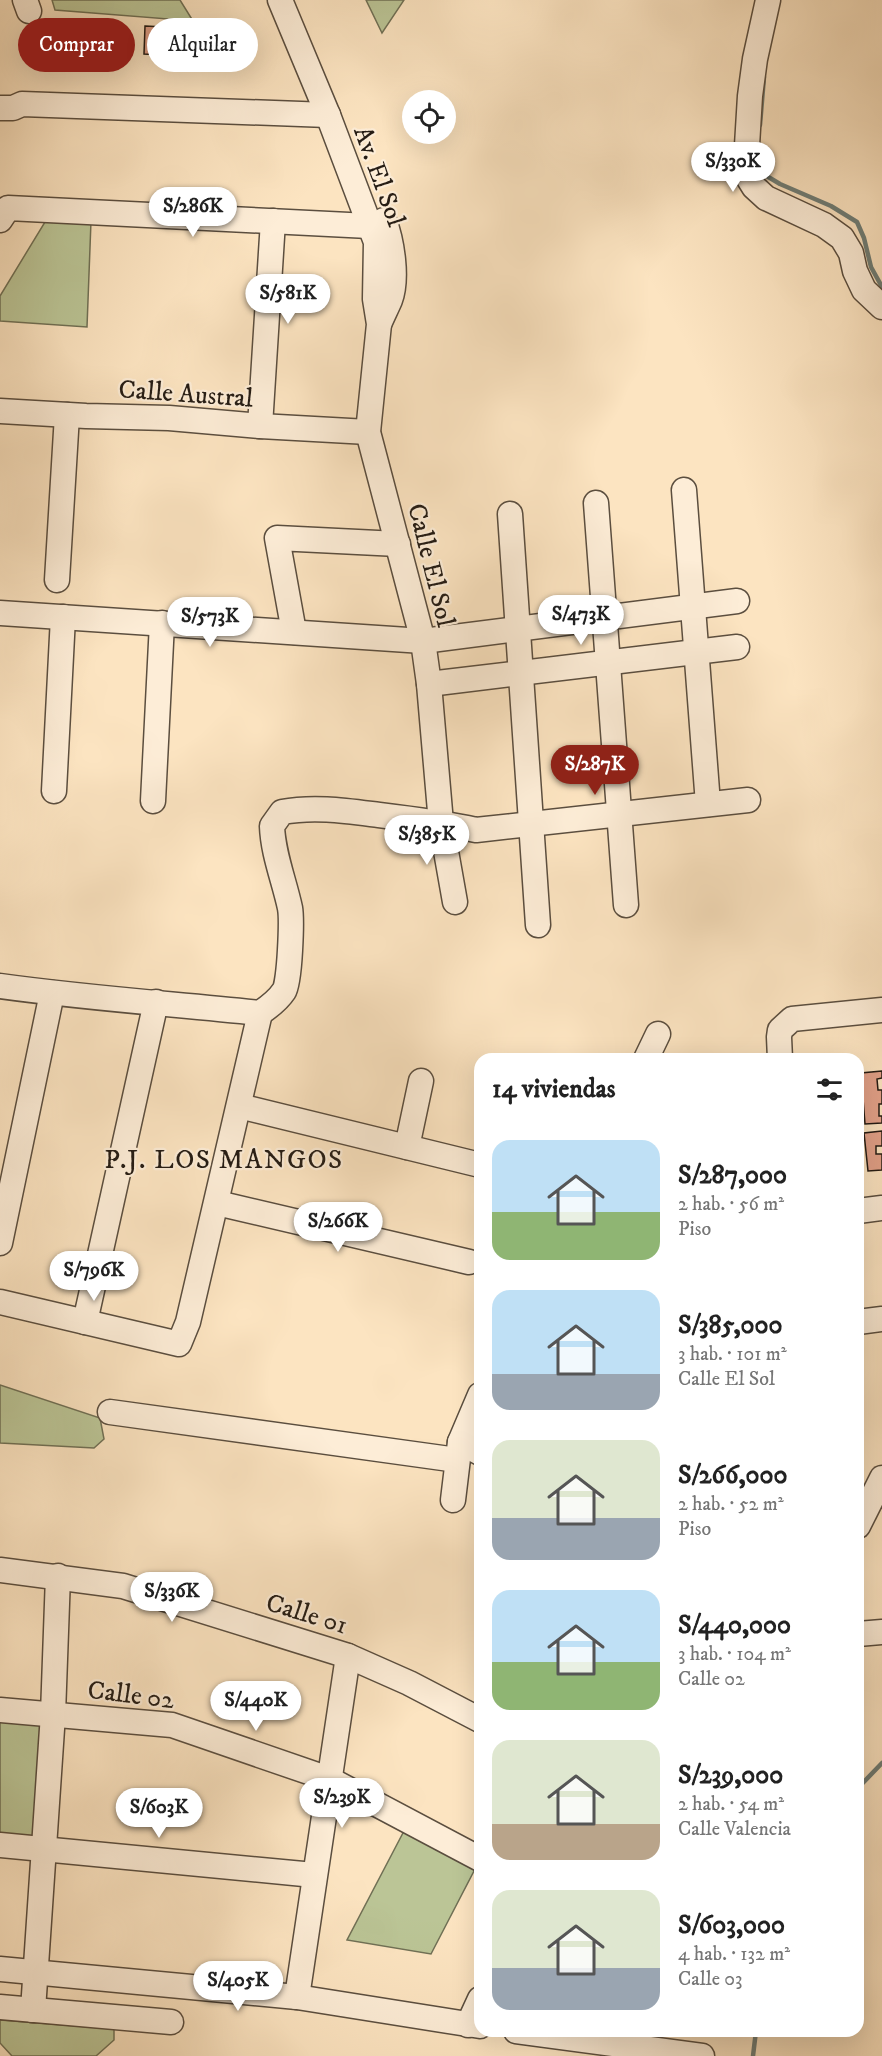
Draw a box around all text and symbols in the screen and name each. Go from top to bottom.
chip: Comprar [18,18,135,72]
chip: Alquilar [147,18,258,72]
map controls [402,90,456,144]
button: locate [402,90,456,144]
street label: Av. El Sol [345,122,412,231]
pin: S/330K [684,142,782,193]
text: S/330K [705,149,761,174]
pin: S/286K [144,187,242,238]
text: S/286K [163,194,223,219]
pin: S/581K [239,274,337,325]
text: S/581K [259,281,317,306]
street label: Calle Austral [117,373,254,416]
street label: Calle El Sol [399,500,462,631]
pin: S/473K [532,595,630,646]
pin: S/573K [161,597,259,648]
text: S/473K [552,602,610,627]
text: S/573K [181,604,239,629]
pin: S/287K [546,745,644,796]
text: S/287K [565,752,625,777]
pin: S/385K [378,815,476,866]
text: S/385K [398,822,456,847]
text: 14 viviendas [492,1073,615,1106]
icon: filters [813,1073,846,1106]
district label: P.J. LOS MANGOS [104,1143,344,1177]
text: S/287,000 [678,1159,787,1192]
icon: home [540,1164,612,1236]
text: 2 hab. · 56 m² [678,1192,784,1217]
pin: S/266K [289,1202,387,1253]
text: S/266K [308,1209,368,1234]
text: Piso [678,1217,711,1242]
pin: S/796K [45,1251,143,1302]
text: S/796K [64,1258,124,1283]
text: S/385,000 [678,1309,783,1342]
icon: home [540,1314,612,1386]
text: 3 hab. · 101 m² [678,1342,787,1367]
text: Calle El Sol [678,1367,775,1392]
text: S/266,000 [678,1459,788,1492]
icon: home [540,1464,612,1536]
text: 2 hab. · 52 m² [678,1492,784,1517]
text: Piso [678,1517,711,1542]
pin: S/336K [123,1572,221,1623]
text: S/336K [144,1579,200,1604]
street label: Calle 01 [262,1586,351,1642]
text: S/440,000 [678,1609,791,1642]
icon: home [540,1614,612,1686]
text: 3 hab. · 104 m² [678,1642,791,1667]
text: Calle 02 [678,1667,745,1692]
street label: Calle 02 [86,1674,176,1717]
pin: S/440K [207,1681,305,1732]
text: S/440K [224,1688,288,1713]
text: S/239,000 [678,1759,783,1792]
icon: home [540,1764,612,1836]
pin: S/239K [293,1778,391,1829]
text: S/239K [313,1785,371,1810]
pin: S/603K [110,1788,208,1839]
text: 2 hab. · 54 m² [678,1792,784,1817]
text: S/603K [130,1795,188,1820]
text: Calle Valencia [678,1817,791,1842]
text: S/603,000 [678,1909,785,1942]
icon: home [540,1914,612,1986]
text: 4 hab. · 132 m² [678,1942,790,1967]
pin: S/405K [189,1961,287,2012]
text: Calle 03 [678,1967,743,1992]
text: S/405K [207,1968,269,1993]

